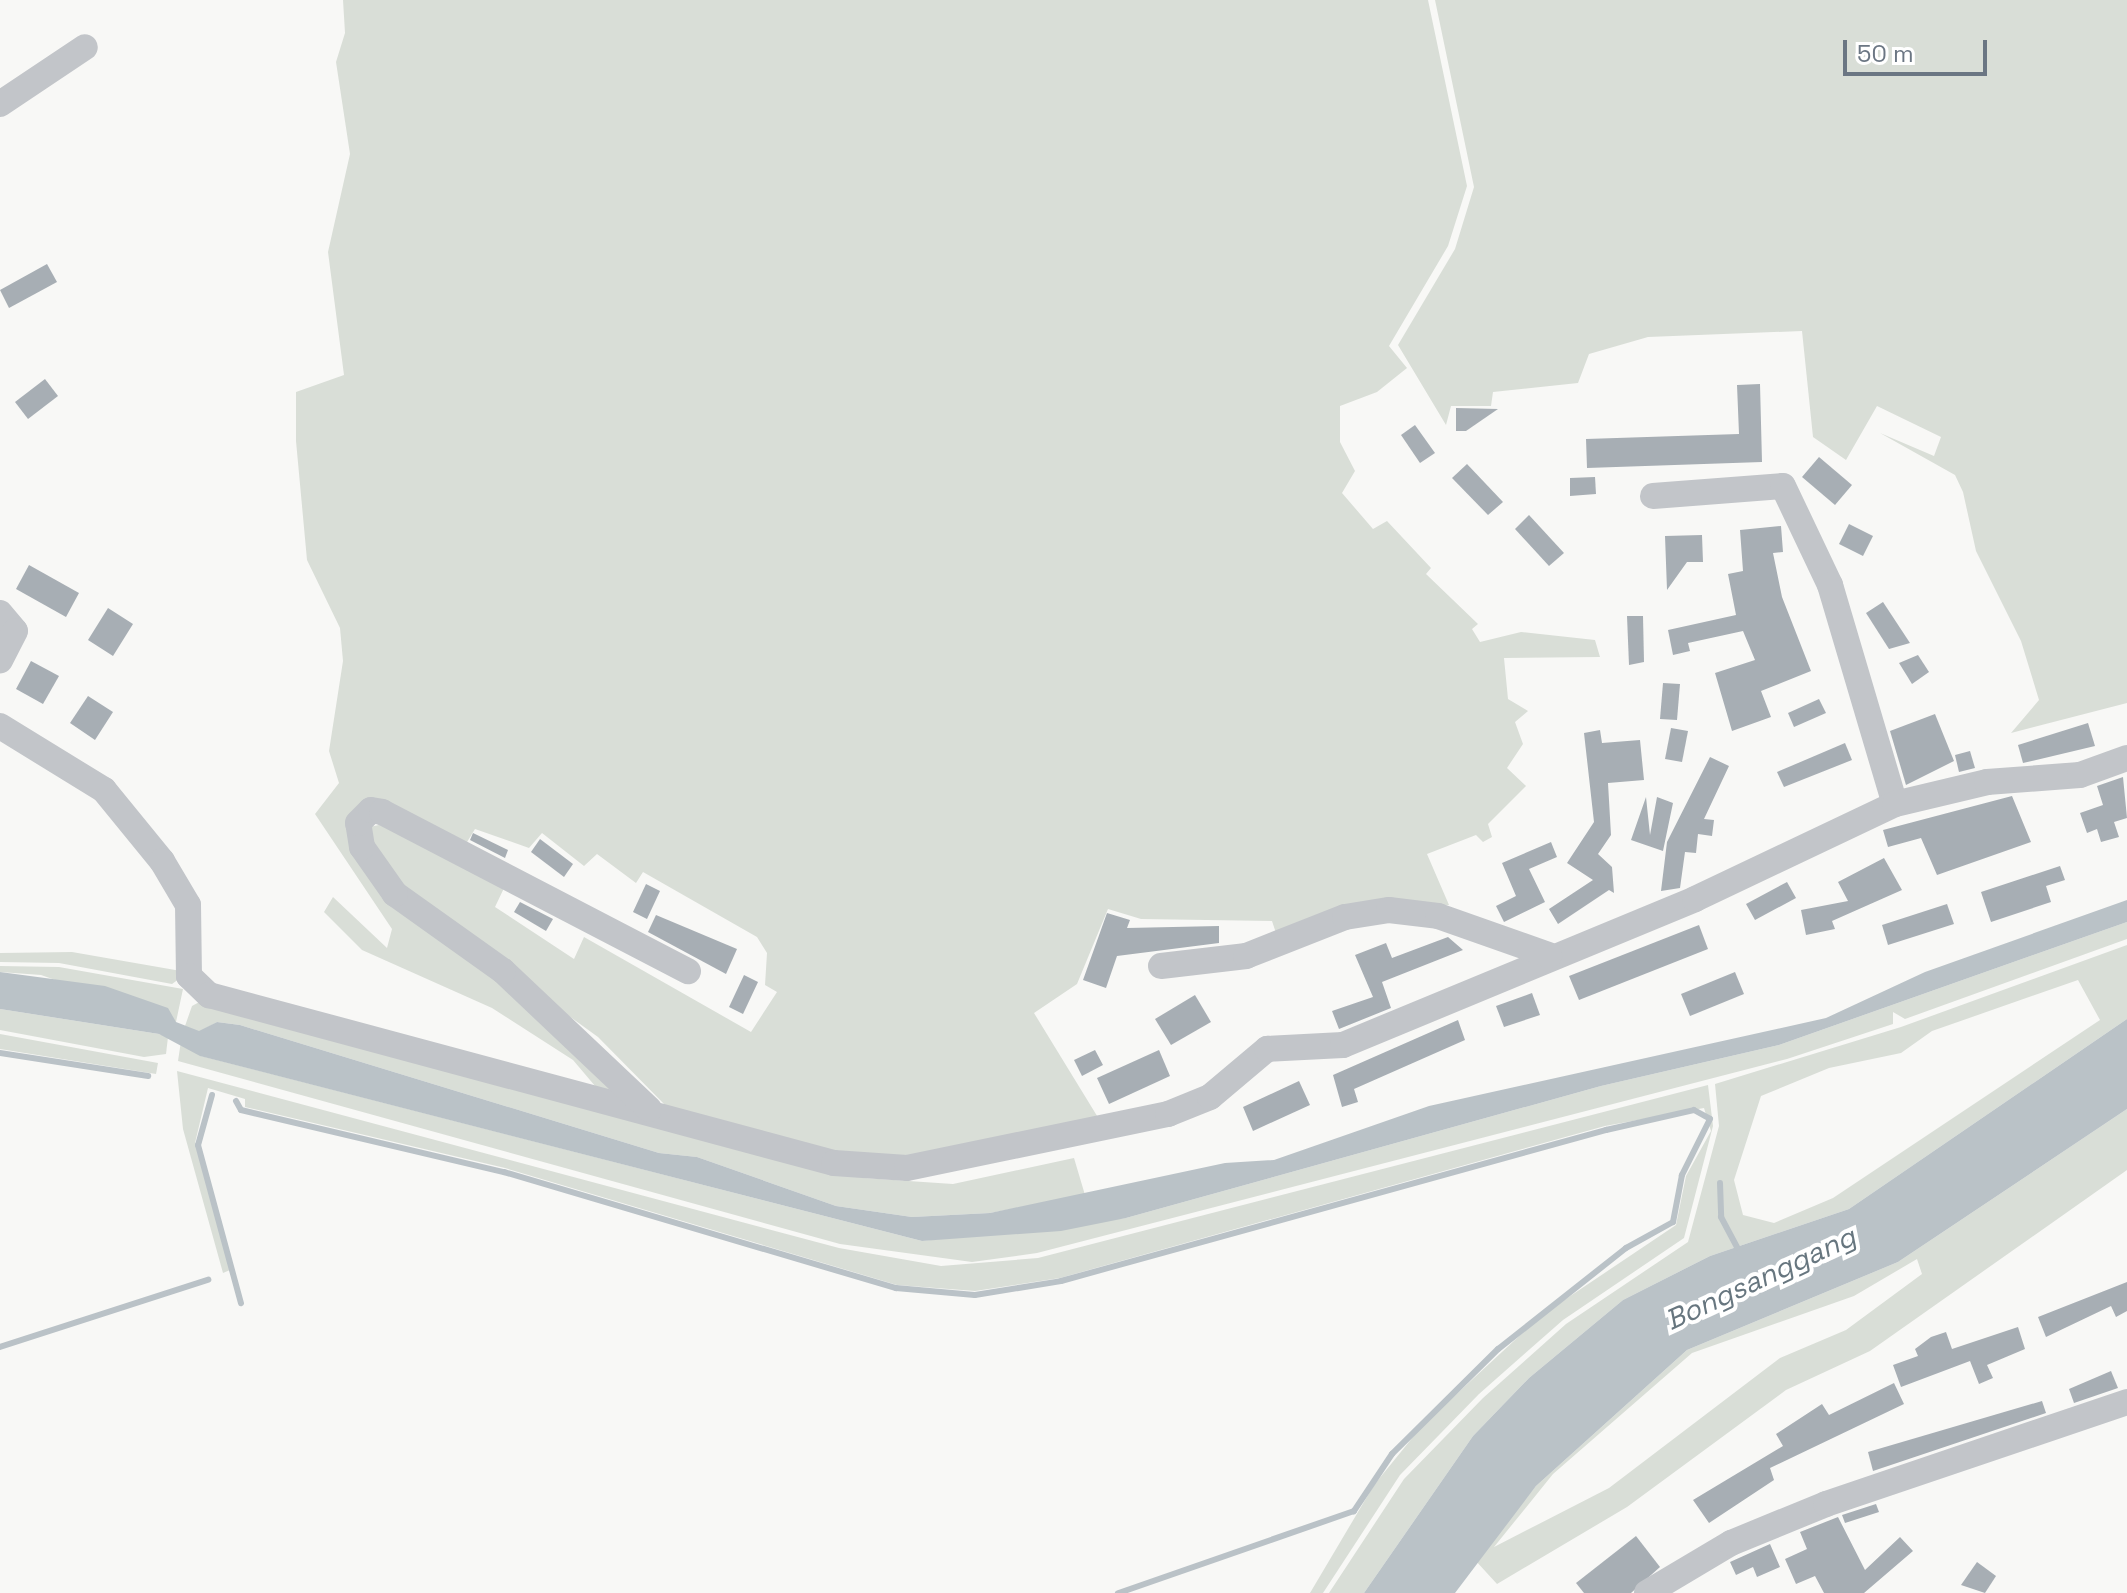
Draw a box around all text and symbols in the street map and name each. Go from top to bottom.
scale bar [1847,24,1991,74]
text: 50 m [1857,38,1914,69]
water label: Bongsanggang [1660,1219,1860,1337]

